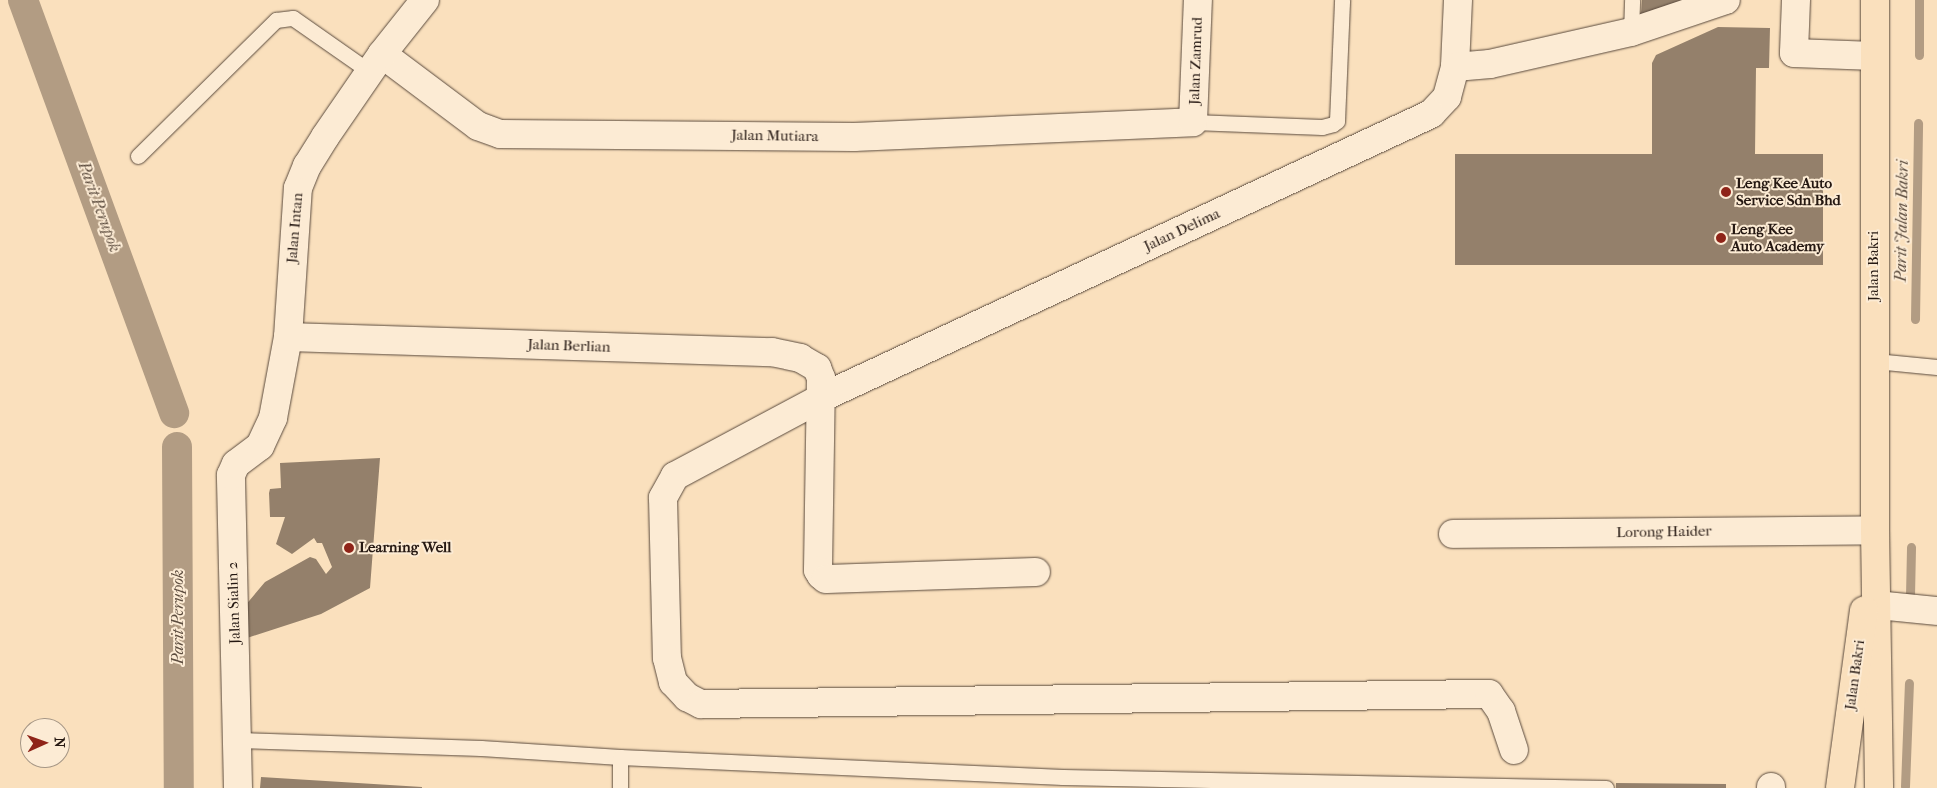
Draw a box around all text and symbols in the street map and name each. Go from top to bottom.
street label: Jalan Zamrud [1185,17,1207,105]
street label: Jalan Mutiara [731,126,819,146]
water label: Parit Perupok [74,159,124,255]
water label: Parit Jalan Bakri [1891,160,1913,282]
place label: Leng Kee Auto Service Sdn Bhd [1736,174,1841,209]
marker: Leng Kee Auto Service Sdn Bhd [1720,186,1732,198]
street label: Jalan Intan [283,192,307,264]
street label: Jalan Delima [1141,205,1223,255]
place label: Leng Kee Auto Academy [1731,220,1824,255]
street label: Jalan Bakri [1865,231,1883,301]
marker: Leng Kee Auto Academy [1715,232,1727,244]
street label: Jalan Berlian [527,336,611,356]
street label: Lorong Haider [1616,522,1712,542]
place label: Learning Well [359,539,451,557]
marker: Learning Well [343,542,355,554]
street label: Jalan Sialin 2 [224,561,244,645]
water label: Parit Perupok [168,570,188,664]
street label: Jalan Bakri [1841,639,1869,711]
north arrow [20,718,70,768]
text: N [51,737,68,748]

